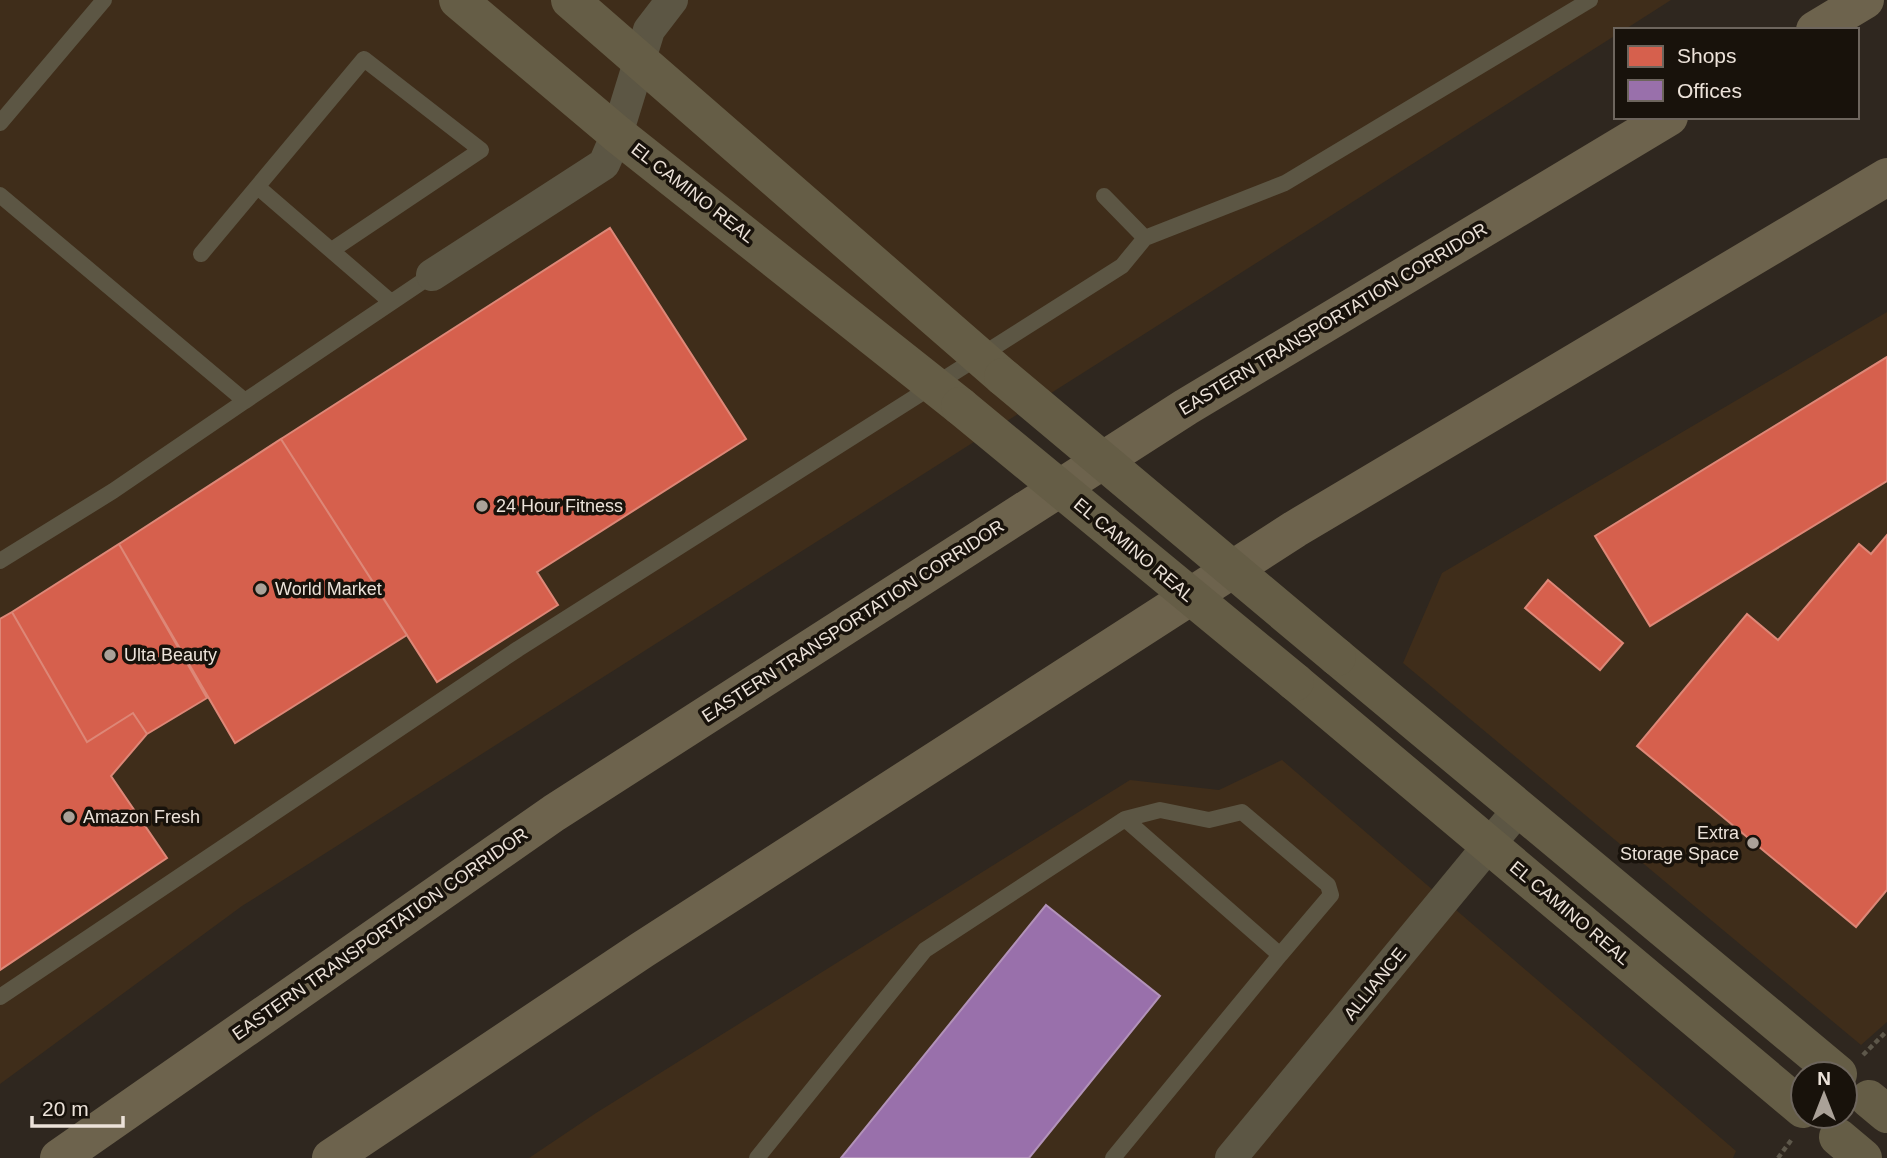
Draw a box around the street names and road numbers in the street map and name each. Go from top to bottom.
street label: EL CAMINO REAL [628,139,758,247]
street label: EASTERN TRANSPORTATION CORRIDOR [1175,219,1491,419]
street label: EL CAMINO REAL [1070,494,1198,606]
street label: EASTERN TRANSPORTATION CORRIDOR [698,516,1008,726]
street label: EASTERN TRANSPORTATION CORRIDOR [229,824,531,1044]
street label: EL CAMINO REAL [1506,857,1634,969]
street label: ALLIANCE [1340,944,1410,1024]

